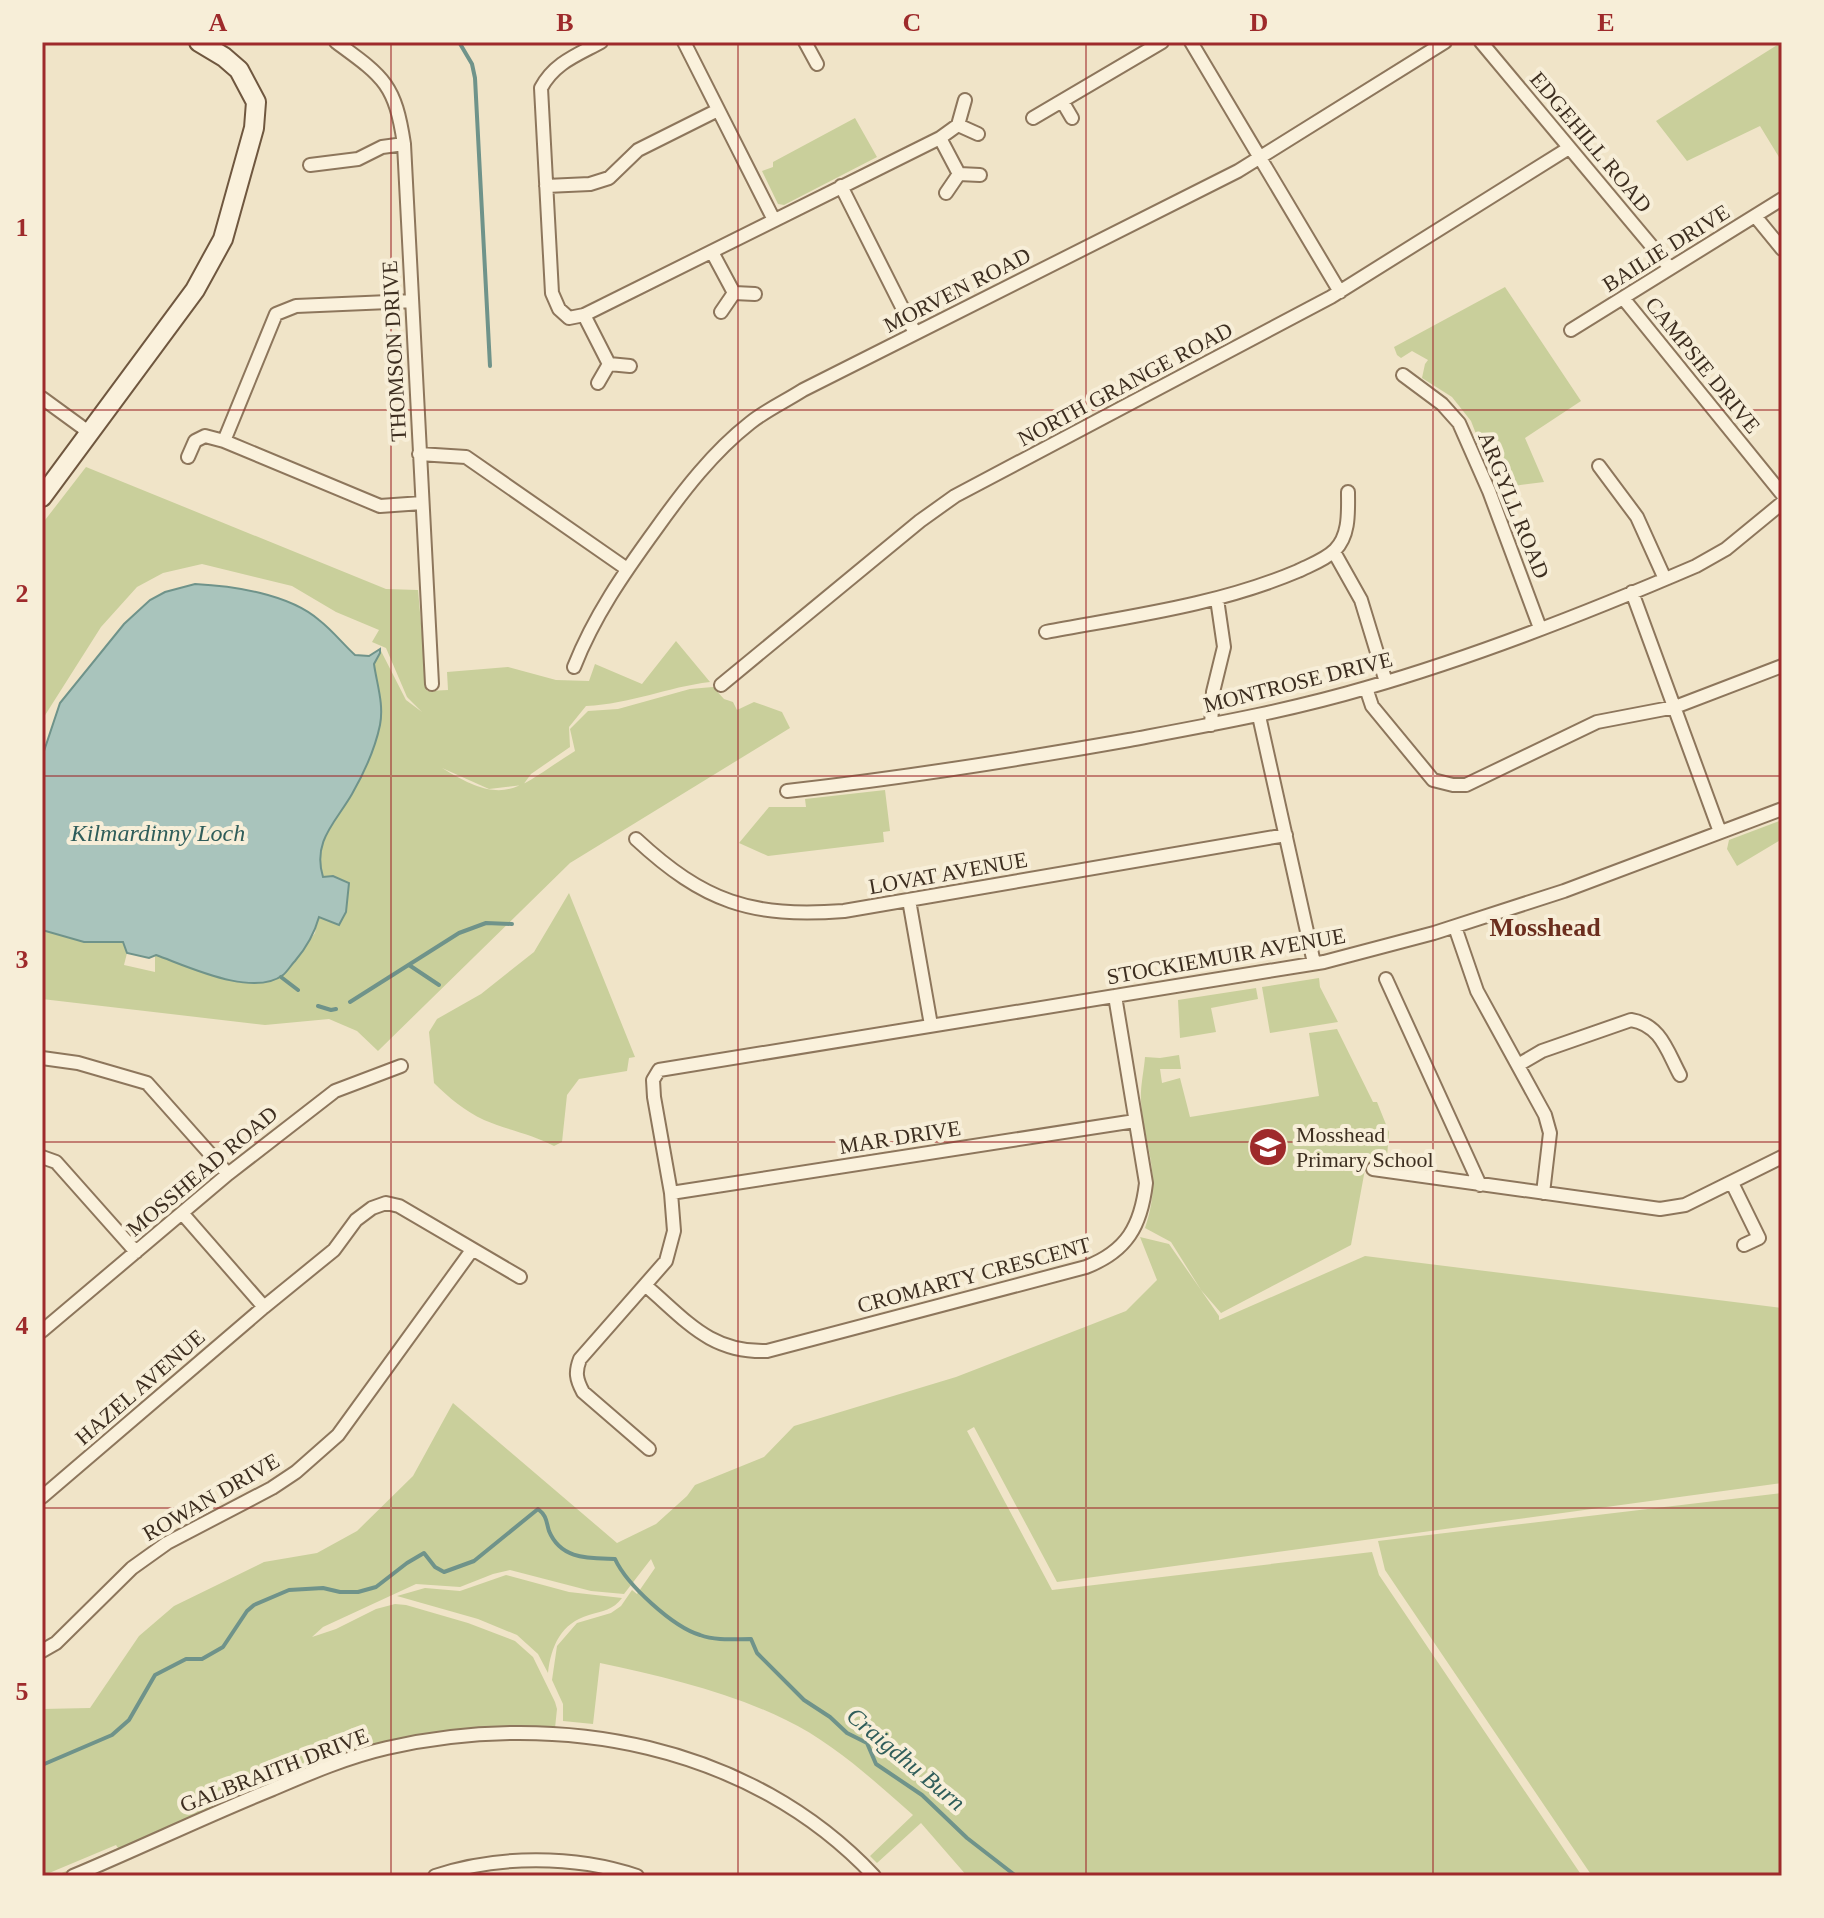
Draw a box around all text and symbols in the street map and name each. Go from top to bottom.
text: A [209,8,228,37]
text: B [556,8,574,37]
text: C [903,8,921,37]
text: D [1250,8,1268,37]
text: E [1597,8,1615,37]
street label: EDGEHILL ROAD [1525,67,1657,217]
street label: BAILIE DRIVE [1598,199,1734,297]
text: 1 [16,213,29,242]
street label: MORVEN ROAD [879,242,1035,338]
street label: THOMSON DRIVE [377,260,411,442]
street label: CAMPSIE DRIVE [1640,292,1766,438]
street label: NORTH GRANGE ROAD [1013,317,1237,451]
street label: ARGYLL ROAD [1473,428,1555,582]
text: 2 [16,579,29,608]
street label: MONTROSE DRIVE [1201,646,1395,718]
water label: Kilmardinny Loch [70,820,245,846]
street label: LOVAT AVENUE [867,847,1029,899]
district label: Mosshead [1489,913,1601,942]
street label: STOCKIEMUIR AVENUE [1105,923,1347,989]
text: 3 [16,945,29,974]
street label: MOSSHEAD ROAD [122,1101,282,1241]
street label: MAR DRIVE [837,1115,963,1159]
place label: Mosshead Primary School [1296,1122,1434,1172]
school or university icon: Mosshead Primary School [1247,1126,1289,1168]
street label: CROMARTY CRESCENT [855,1232,1094,1318]
text: 4 [16,1311,29,1340]
street label: HAZEL AVENUE [70,1324,210,1450]
street label: ROWAN DRIVE [138,1448,284,1546]
text: 5 [16,1677,29,1706]
water label: Craigdhu Burn [842,1702,970,1816]
street label: GALBRAITH DRIVE [176,1723,372,1817]

